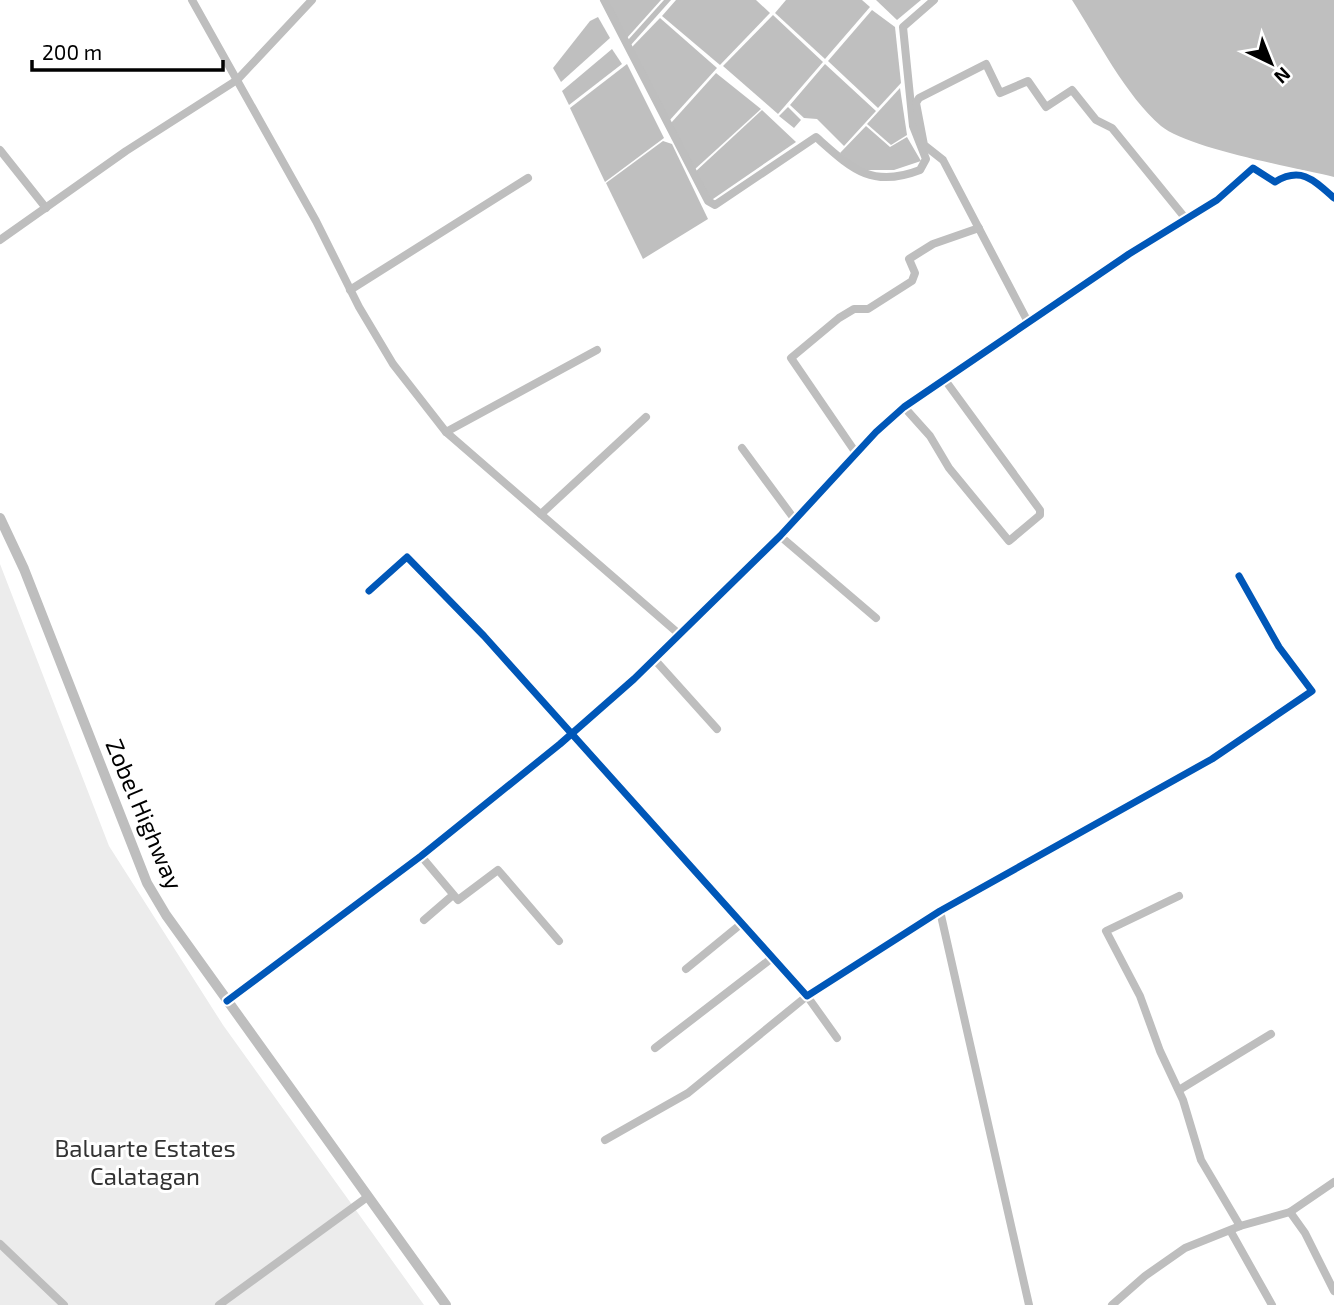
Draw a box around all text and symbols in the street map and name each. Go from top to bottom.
scale bar [32,28,222,72]
north arrow [1236,28,1306,98]
text: 200 m [42,39,102,64]
text: N [1270,63,1296,89]
street label: Zobel Highway [100,734,190,894]
park label: Baluarte Estates Calatagan [54,1133,236,1190]

